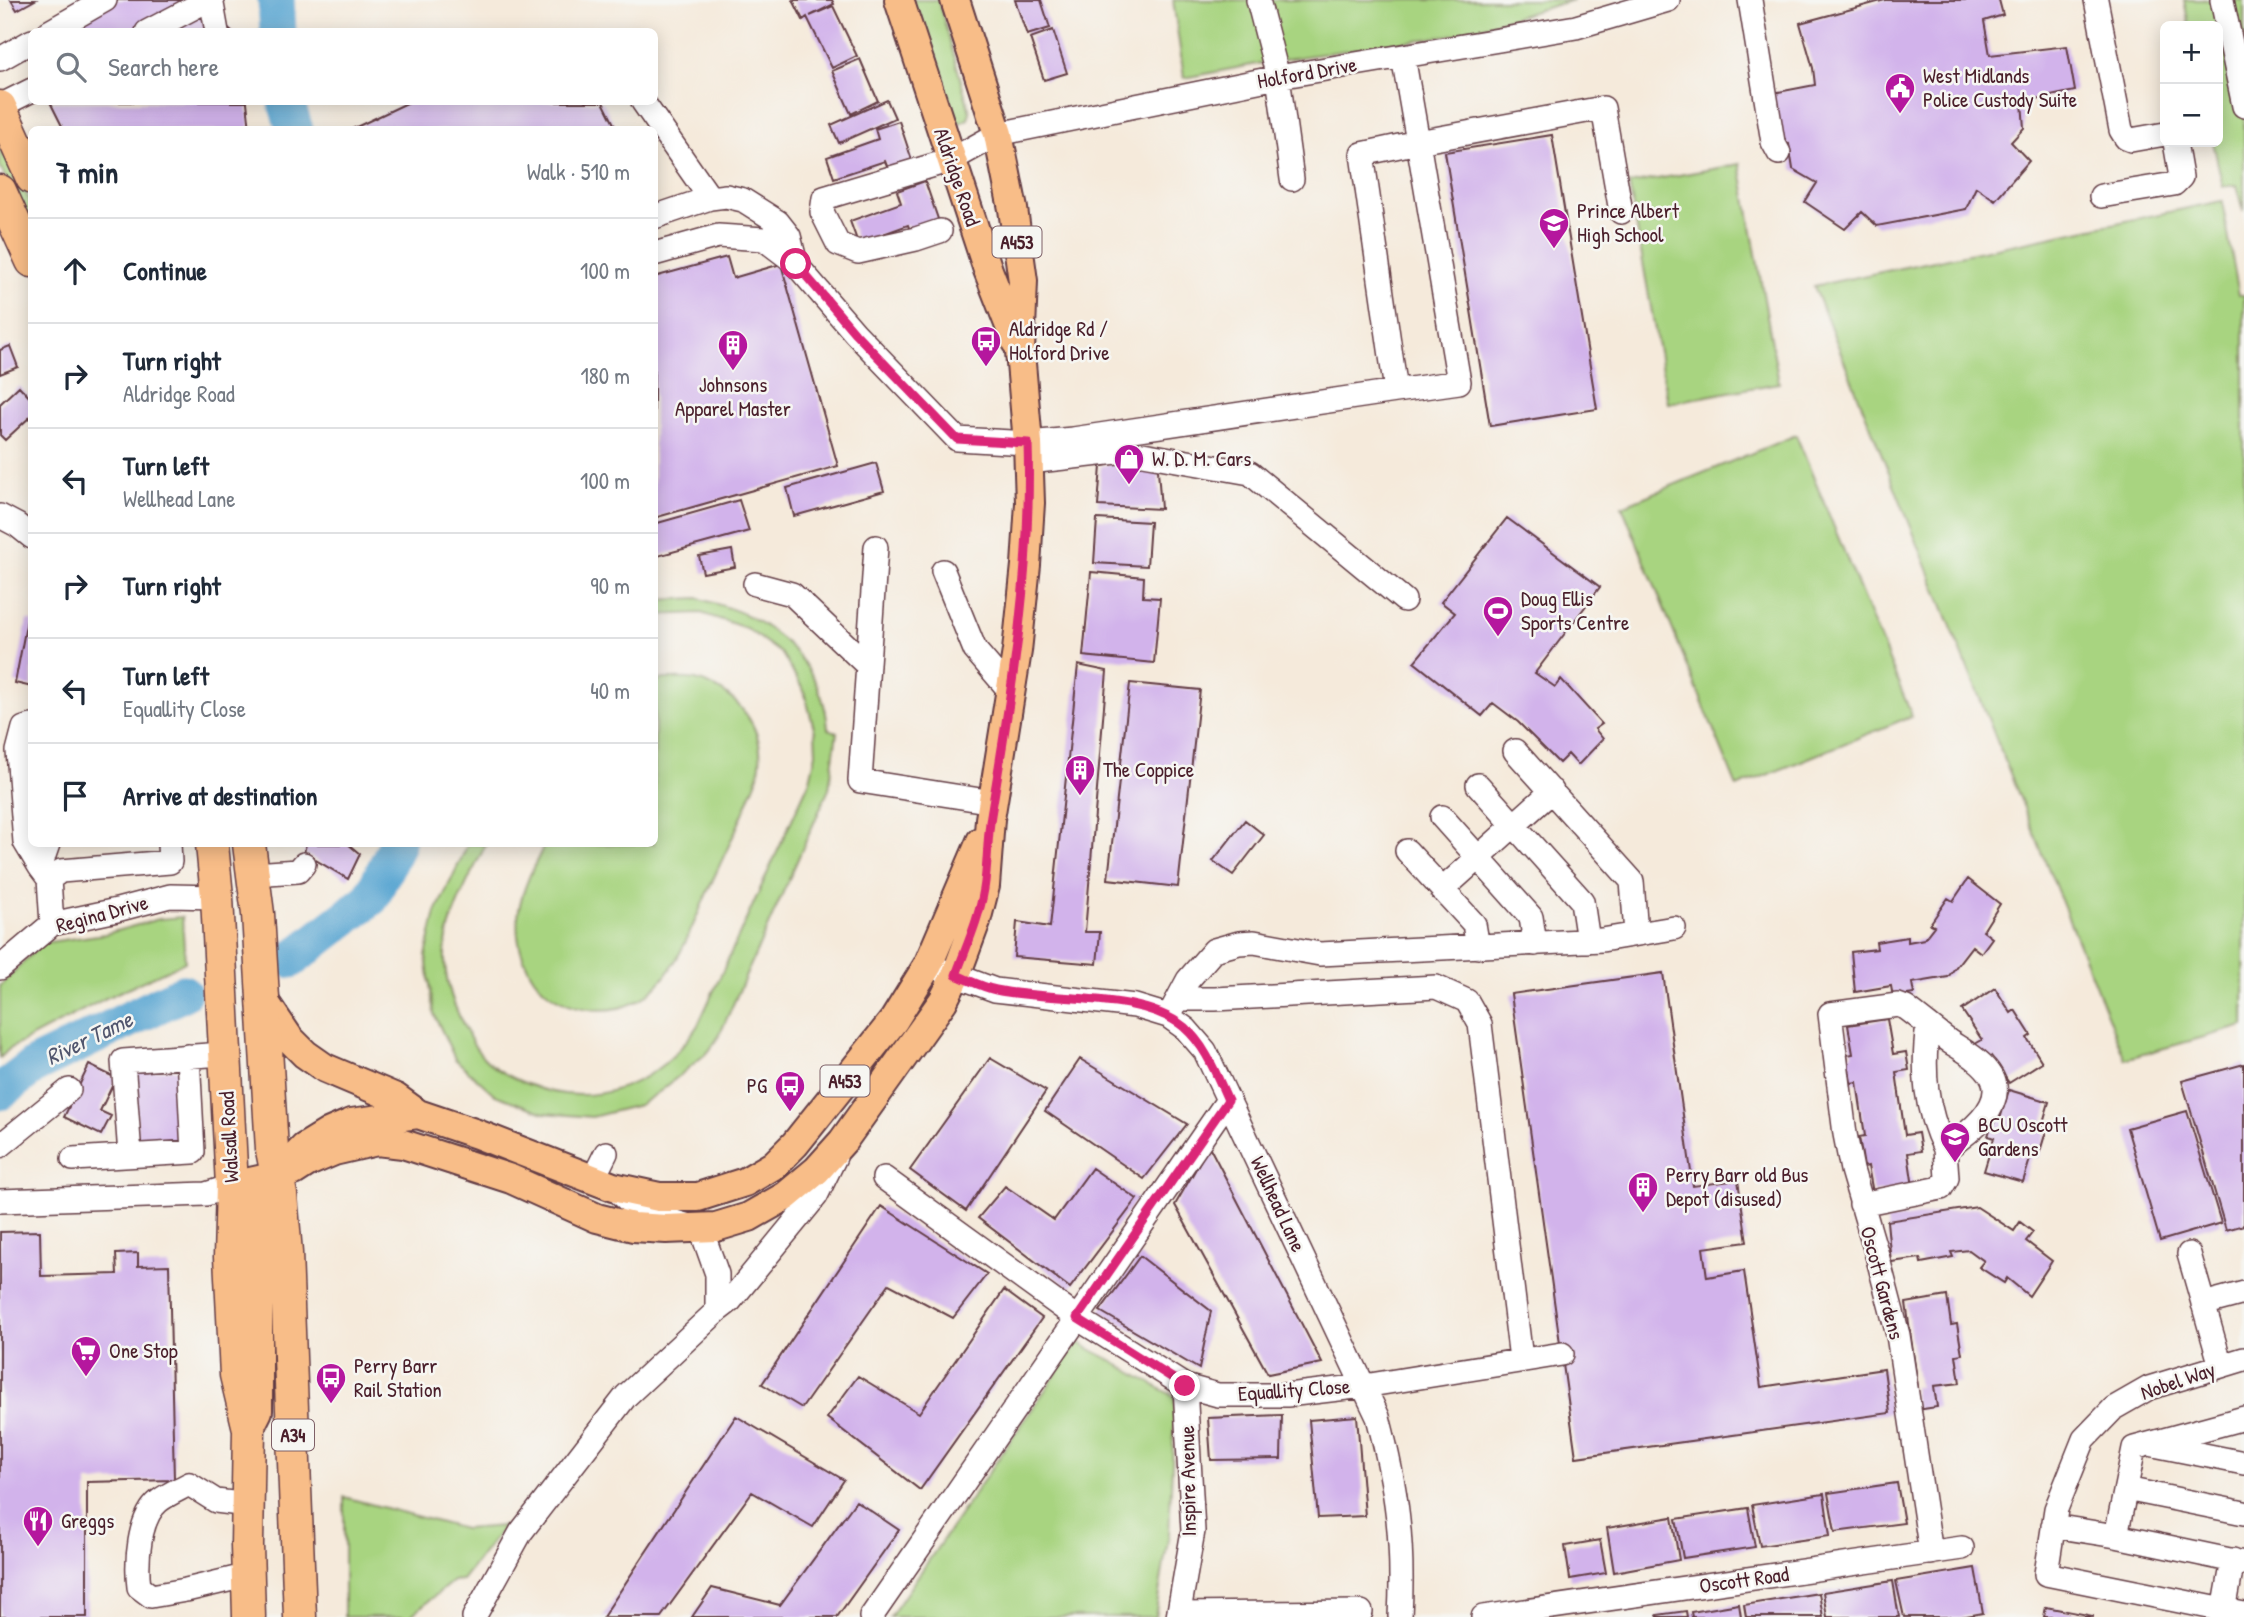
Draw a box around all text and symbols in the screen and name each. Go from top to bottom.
map controls [2160,21,2223,147]
button: + [2160,21,2223,84]
search box [28,28,658,105]
icon: search [52,48,90,86]
text: Search here [108,49,219,84]
street label: Holford Drive [1255,50,1359,96]
place label: West Midlands Police Custody Suite [1923,61,2077,114]
public building icon: West Midlands Police Custody Suite [1883,71,1917,115]
button: − [2160,84,2223,147]
street label: Aldridge Road [927,124,988,230]
text: 7 min [56,152,118,192]
text: Walk · 510 m [527,156,630,187]
place label: Prince Albert High School [1577,196,1680,249]
school or university icon: Prince Albert High School [1537,206,1571,250]
road number: A453 [992,226,1042,258]
route start [780,248,811,279]
icon: ahead [56,252,94,290]
text: Continue [123,253,207,288]
text: 100 m [580,255,630,286]
place label: Aldridge Rd / Holford Drive [1009,314,1110,367]
bus stop icon: Aldridge Rd / Holford Drive [969,324,1003,368]
building icon: Johnsons Apparel Master [716,328,750,372]
text: Turn right [123,343,221,378]
icon: right [56,357,94,395]
text: 180 m [580,360,630,391]
place label: Johnsons Apparel Master [675,370,791,423]
text: Aldridge Road [123,378,235,409]
shop icon: W. D. M. Cars [1112,442,1146,486]
place label: W. D. M. Cars [1152,444,1251,473]
text: Turn left [123,448,209,483]
icon: left [56,462,94,500]
text: 100 m [580,465,630,496]
text: Wellhead Lane [123,483,235,514]
icon: right [56,567,94,605]
text: Turn right [123,568,221,603]
text: 90 m [590,570,630,601]
place label: Doug Ellis Sports Centre [1521,584,1629,637]
sports icon: Doug Ellis Sports Centre [1481,594,1515,638]
text: Turn left [123,658,209,693]
icon: left [56,672,94,710]
text: 40 m [590,675,630,706]
text: Equallity Close [123,693,246,724]
building icon: The Coppice [1063,753,1097,797]
place label: The Coppice [1103,755,1194,784]
icon: arrive [56,777,94,815]
text: Arrive at destination [123,778,318,813]
street label: Regina Drive [53,887,151,940]
water label: River Tame [40,1003,138,1072]
road number: A453 [820,1065,870,1096]
bus stop icon: PG [773,1069,807,1113]
place label: PG [747,1071,767,1100]
street label: Walsall Road [212,1091,245,1183]
place label: BCU Oscott Gardens [1978,1110,2068,1163]
school or university icon: BCU Oscott Gardens [1938,1120,1972,1164]
street label: Wellhead Lane [1244,1151,1313,1256]
place label: Perry Barr old Bus Depot (disused) [1666,1160,1808,1213]
building icon: Perry Barr old Bus Depot (disused) [1626,1170,1660,1214]
street label: Oscott Gardens [1853,1223,1912,1343]
supermarket icon: One Stop [69,1334,103,1378]
place label: One Stop [109,1336,178,1365]
place label: Perry Barr Rail Station [354,1351,442,1404]
street label: Nobel Way [2137,1354,2219,1407]
bus stop icon: Perry Barr Rail Station [314,1361,348,1405]
route end [1169,1370,1200,1401]
street label: Equallity Close [1237,1371,1351,1408]
road number: A34 [272,1420,314,1450]
street label: Inspire Avenue [1172,1425,1203,1537]
restaurant icon: Greggs [21,1504,55,1548]
place label: Greggs [61,1506,114,1535]
street label: Oscott Road [1697,1559,1791,1600]

